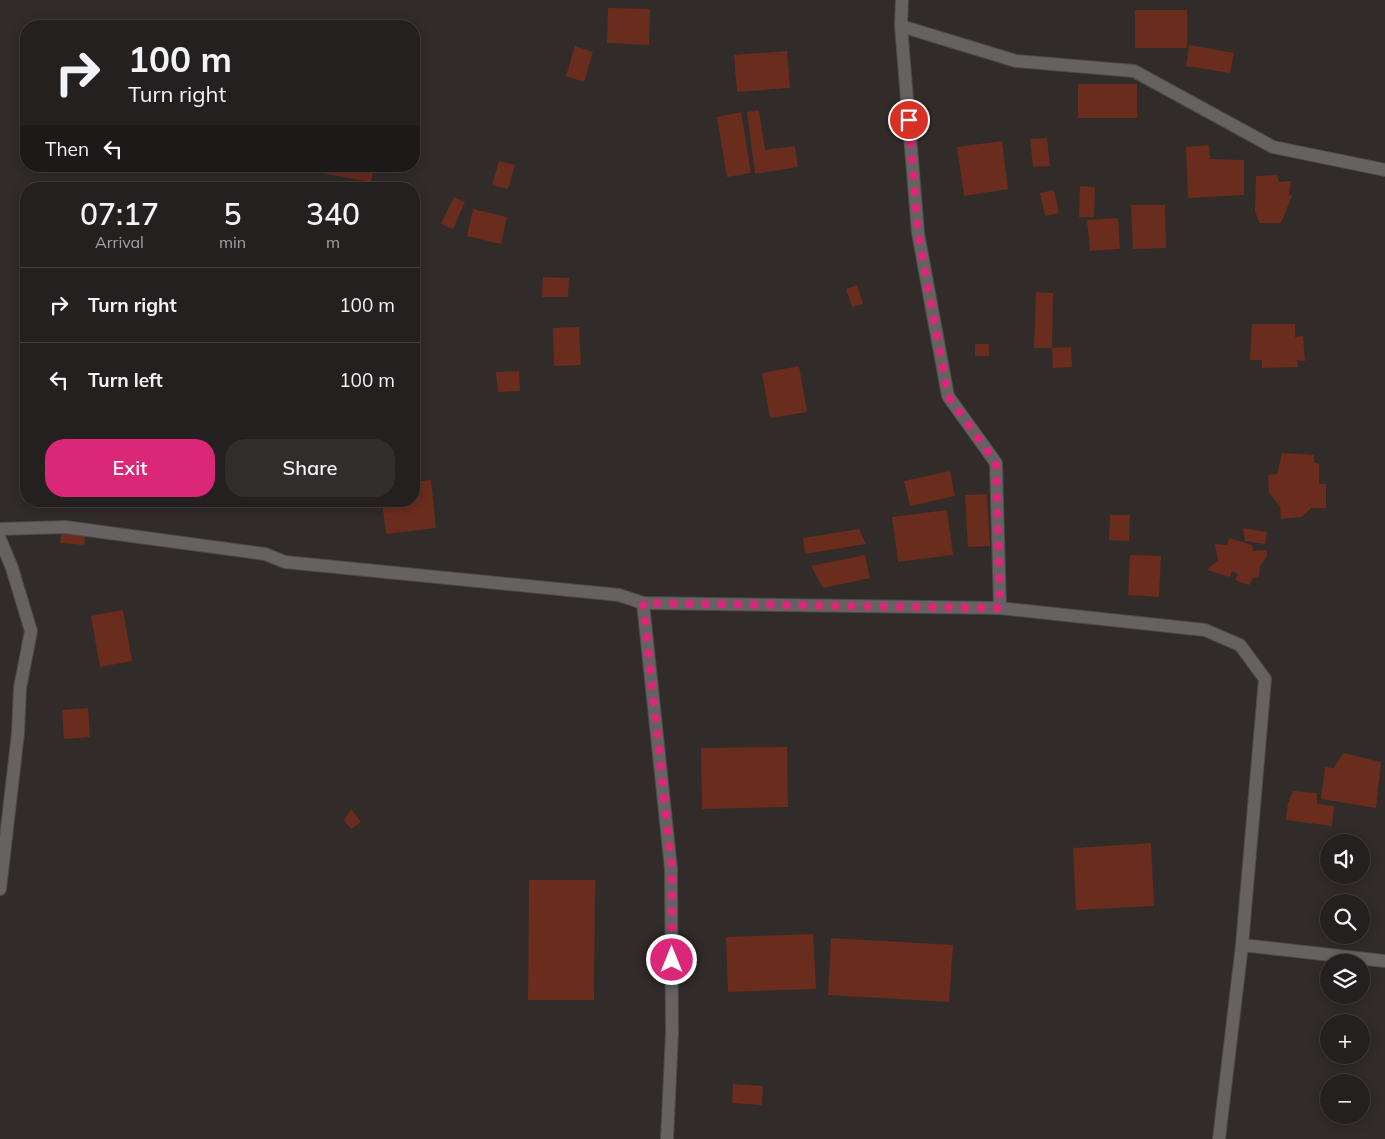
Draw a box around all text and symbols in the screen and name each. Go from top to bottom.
text: 100 m [128,37,232,81]
icon: right [45,40,110,105]
text: Turn right [128,80,226,108]
pin [888,99,930,141]
icon: arrive [895,106,923,134]
icon: left [99,135,127,163]
text: Then [45,137,89,161]
text: 07:17 [80,195,159,233]
text: 5 [224,195,242,233]
text: 340 [306,195,360,233]
text: Arrival [95,232,144,252]
text: min [219,232,246,252]
text: m [326,232,340,252]
icon: right [45,291,73,319]
text: Turn right [88,293,177,317]
text: 100 m [339,293,395,317]
icon: left [45,366,73,394]
text: Turn left [88,368,163,392]
text: 100 m [339,368,395,392]
button: Exit [45,439,215,497]
button: Share [225,439,395,497]
map controls [1320,834,1370,1124]
button: sound [1320,834,1370,884]
button: search [1320,894,1370,944]
position arrow [645,933,697,985]
button: layers [1320,954,1370,1004]
button: + [1320,1014,1370,1064]
button: − [1320,1074,1370,1124]

